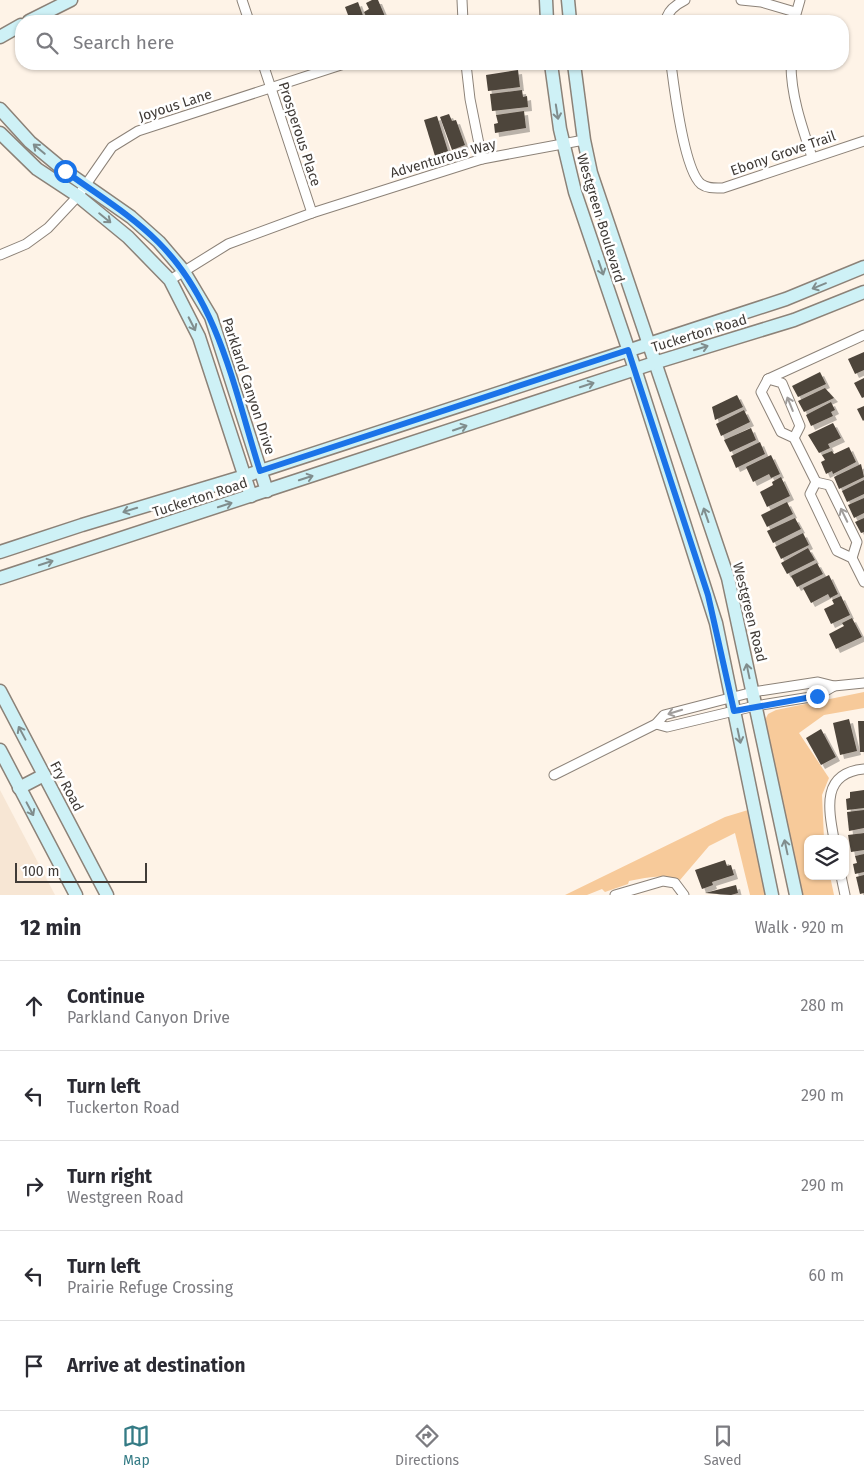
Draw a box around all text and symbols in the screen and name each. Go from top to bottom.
search box [15,15,849,70]
icon: search [33,29,61,57]
text: Search here [73,31,174,54]
street label: Prosperous Place [275,80,324,188]
street label: Joyous Lane [136,86,214,125]
one-way arrow [553,104,563,120]
street label: Ebony Grove Trail [728,127,838,179]
street label: Adventurous Way [388,135,498,182]
one-way arrow [33,144,46,155]
street label: Westgreen Boulevard [573,152,628,285]
route start [54,160,77,183]
one-way arrow [99,213,112,224]
one-way arrow [597,260,606,276]
one-way arrow [812,281,827,291]
street label: Tuckerton Road [649,311,749,356]
one-way arrow [187,316,197,331]
street label: Parkland Canyon Drive [218,316,279,457]
one-way arrow [692,343,708,353]
one-way arrow [579,380,595,389]
one-way arrow [785,397,795,412]
one-way arrow [452,422,468,432]
one-way arrow [297,473,313,483]
street label: Tuckerton Road [151,474,250,521]
one-way arrow [217,500,232,509]
one-way arrow [122,506,138,516]
one-way arrow [701,507,711,523]
one-way arrow [839,508,848,523]
one-way arrow [38,557,54,567]
street label: Westgreen Road [729,560,770,664]
one-way arrow [743,664,753,680]
route end [806,685,829,708]
one-way arrow [667,707,683,717]
one-way arrow [17,726,26,741]
one-way arrow [735,727,744,743]
street label: Fry Road [46,758,87,814]
one-way arrow [25,801,35,816]
map controls [804,835,849,880]
button: layers [804,835,849,880]
one-way arrow [781,840,790,856]
scale bar [15,860,148,883]
text: 100 m [22,863,59,880]
text: 12 min [20,915,81,941]
text: Walk · 920 m [755,918,844,937]
text: Continue [67,985,145,1008]
icon: ahead [20,992,48,1020]
text: 280 m [800,996,844,1015]
text: Parkland Canyon Drive [67,1008,230,1027]
text: Turn left [67,1075,141,1098]
icon: left [20,1082,48,1110]
text: 290 m [801,1086,844,1105]
text: Tuckerton Road [67,1098,180,1117]
text: Turn right [67,1165,152,1188]
icon: right [20,1172,48,1200]
text: 290 m [801,1176,844,1195]
text: Westgreen Road [67,1188,184,1207]
text: Turn left [67,1255,141,1278]
icon: left [20,1262,48,1290]
text: 60 m [809,1266,844,1285]
text: Prairie Refuge Crossing [67,1278,233,1297]
icon: arrive [20,1352,48,1380]
text: Arrive at destination [67,1354,246,1377]
tab: Map [122,1422,150,1469]
tab: Directions [395,1422,459,1469]
tab: Saved [704,1422,742,1469]

